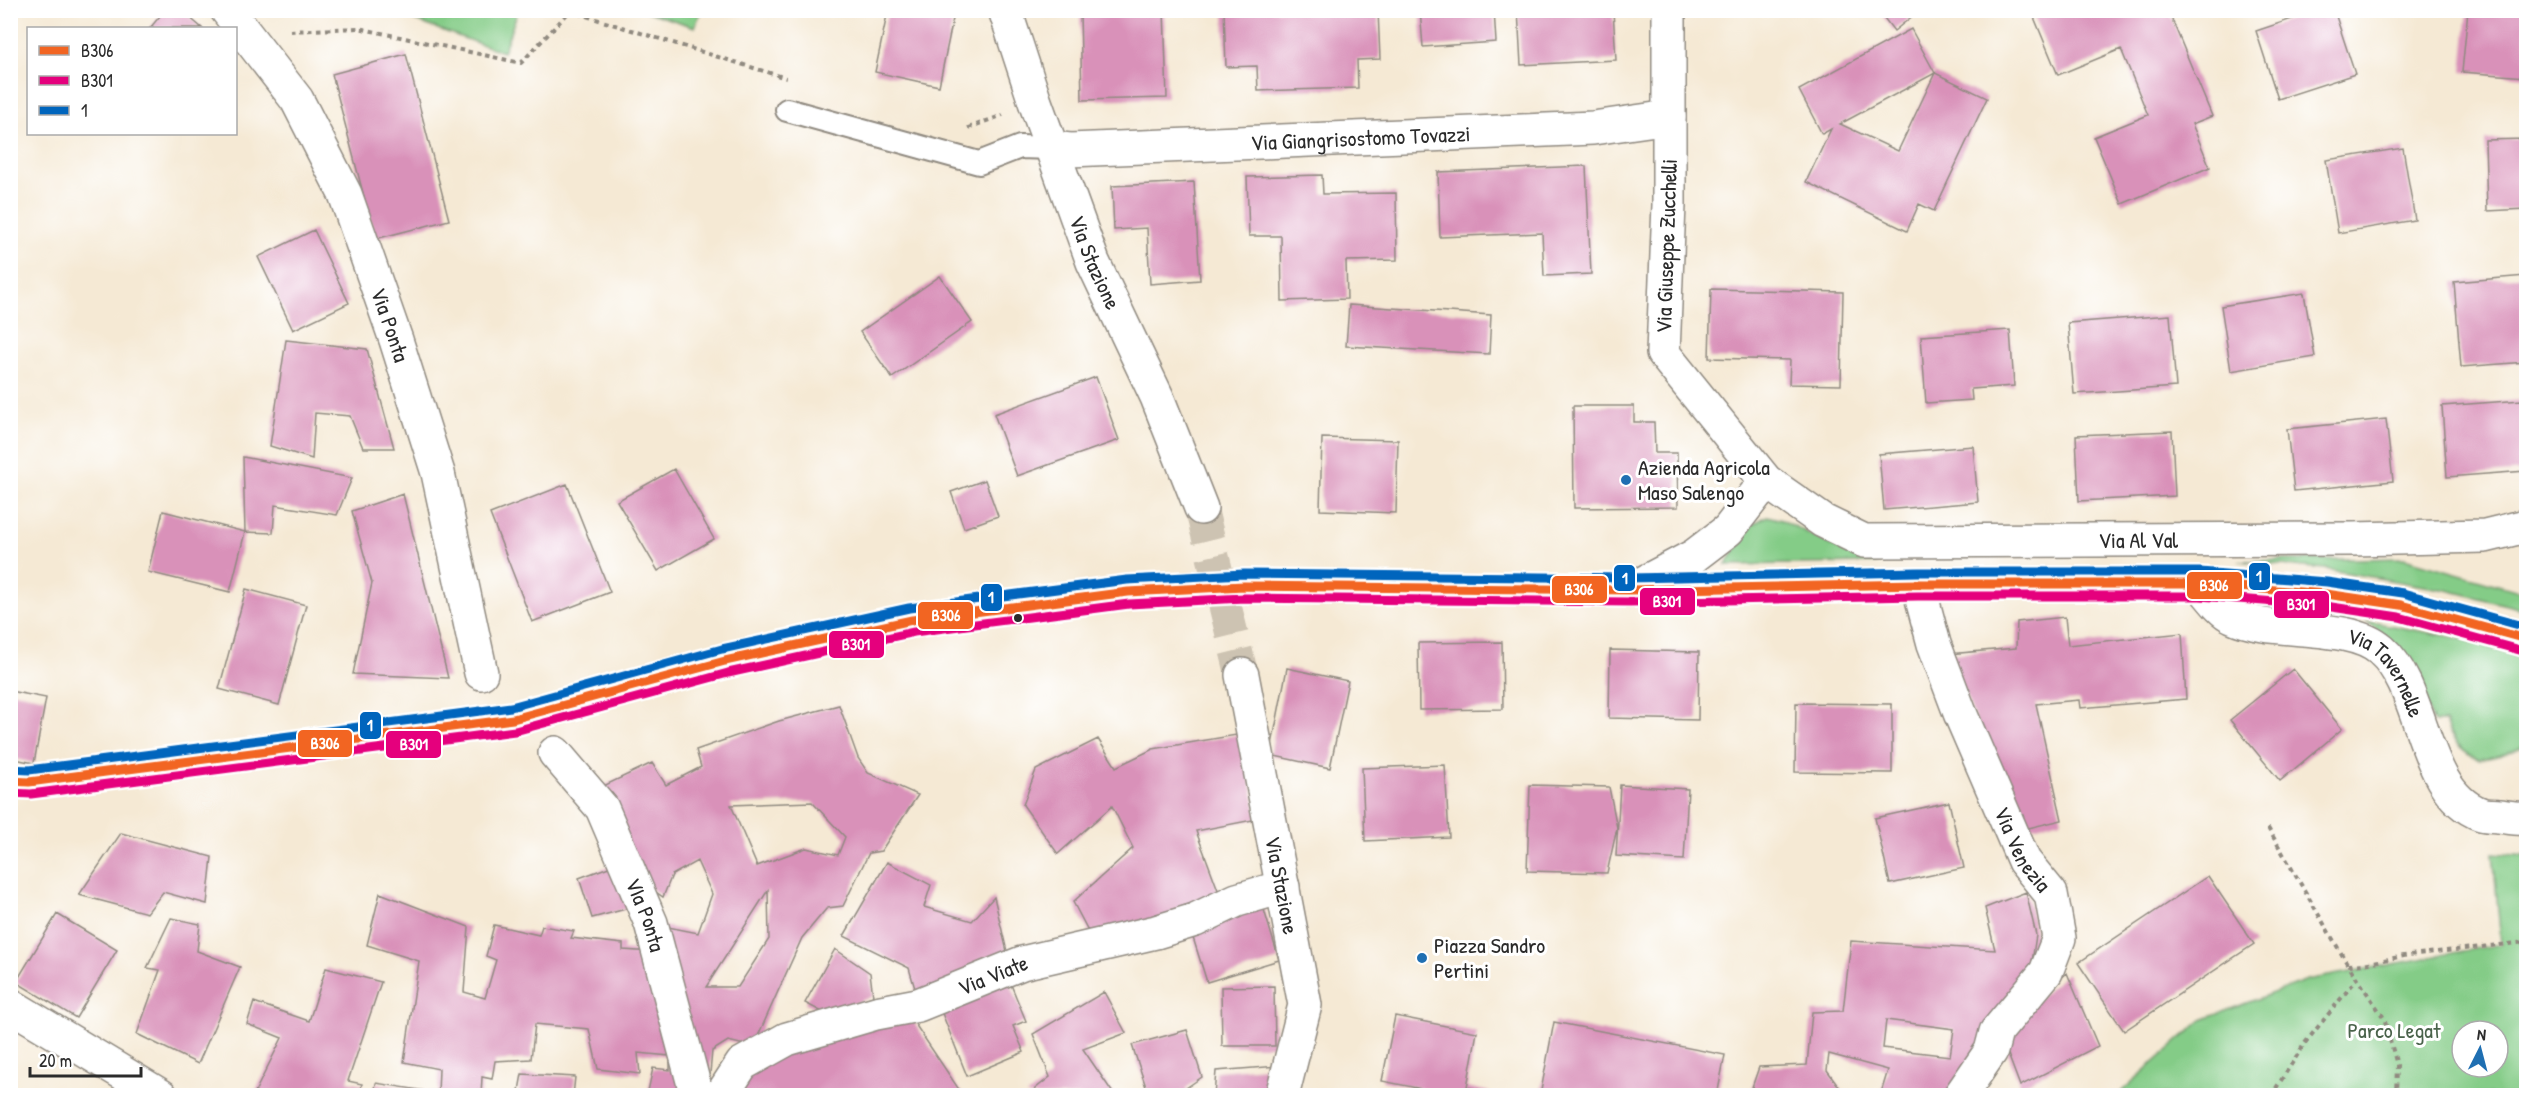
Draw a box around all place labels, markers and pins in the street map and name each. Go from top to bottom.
place label: Azienda Agricola Maso Salengo [1638,452,1770,507]
marker: Azienda Agricola Maso Salengo [1619,473,1633,487]
unlabelled marker [1012,612,1024,624]
place label: Piazza Sandro Pertini [1434,930,1545,985]
marker: Piazza Sandro Pertini [1415,951,1429,965]

